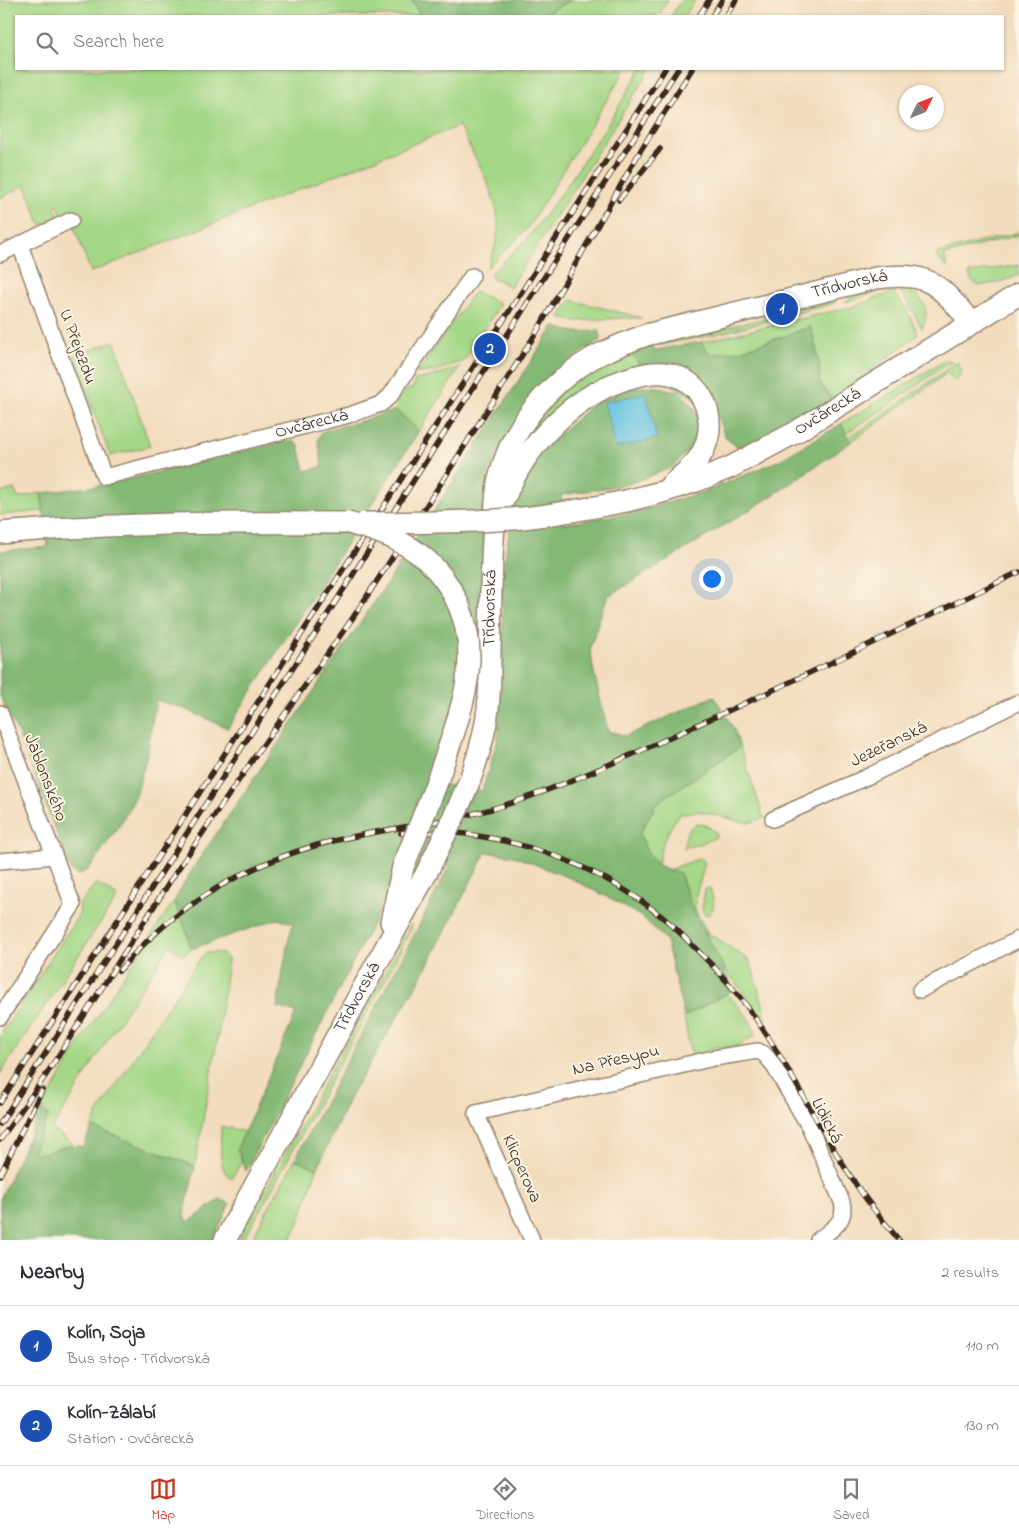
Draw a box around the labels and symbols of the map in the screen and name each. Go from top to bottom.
north arrow [899,85,944,130]
street label: Třídvorská [809,264,889,307]
pin: 1 [766,290,798,328]
street label: U Přejezdu [51,306,103,388]
pin: 2 [474,330,506,368]
street label: Ovčárecká [789,382,867,443]
street label: Ovčárecká [272,403,351,446]
your location [699,566,725,592]
street label: Třídvorská [477,570,504,647]
street label: Jezeřanská [846,715,932,775]
street label: Jablonského [16,731,74,825]
street label: Třídvorská [328,958,388,1038]
street label: Na Přesypu [570,1038,662,1084]
street label: Lidická [803,1094,849,1148]
street label: Klicperova [494,1131,548,1207]

